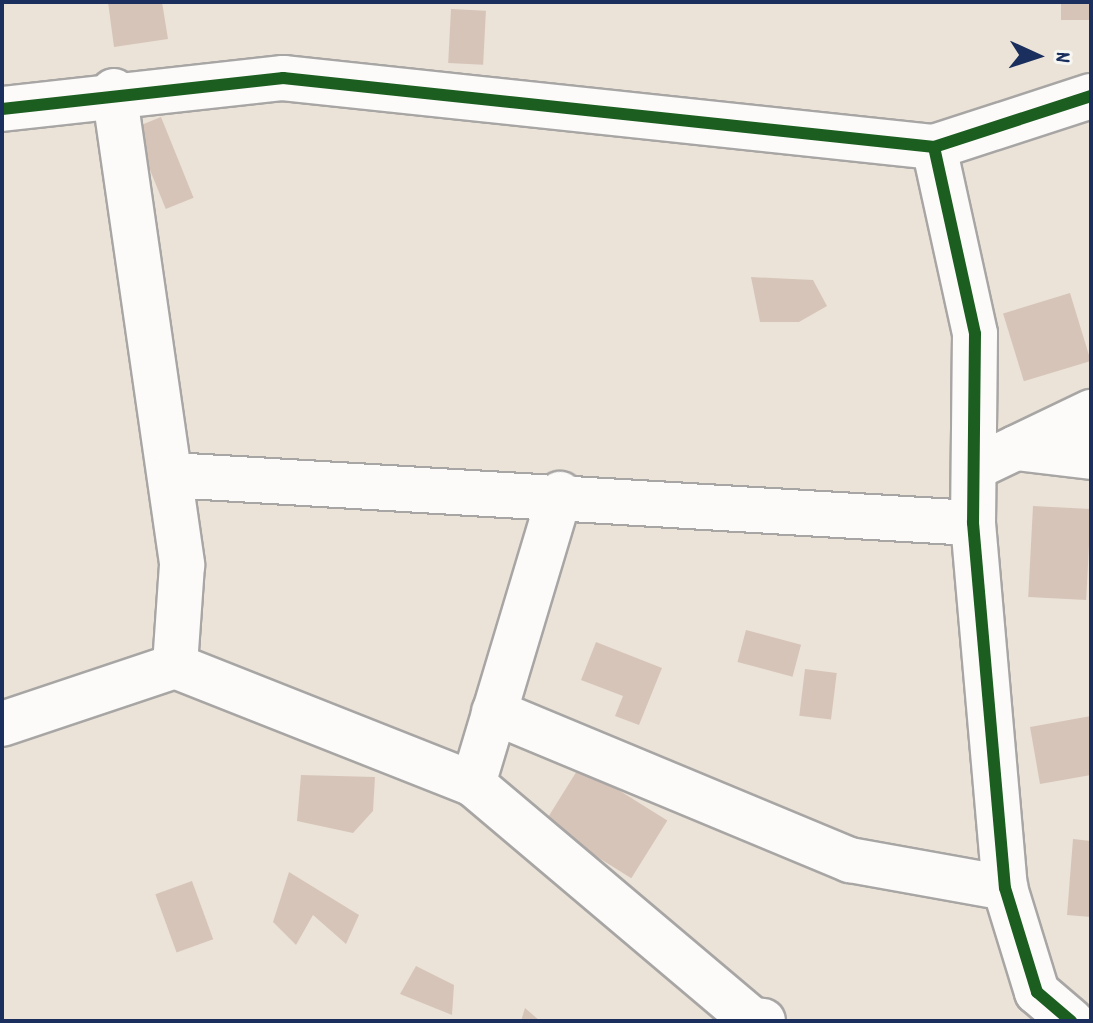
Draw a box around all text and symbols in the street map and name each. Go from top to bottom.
north arrow [997,16,1077,96]
text: N [1046,51,1077,64]

